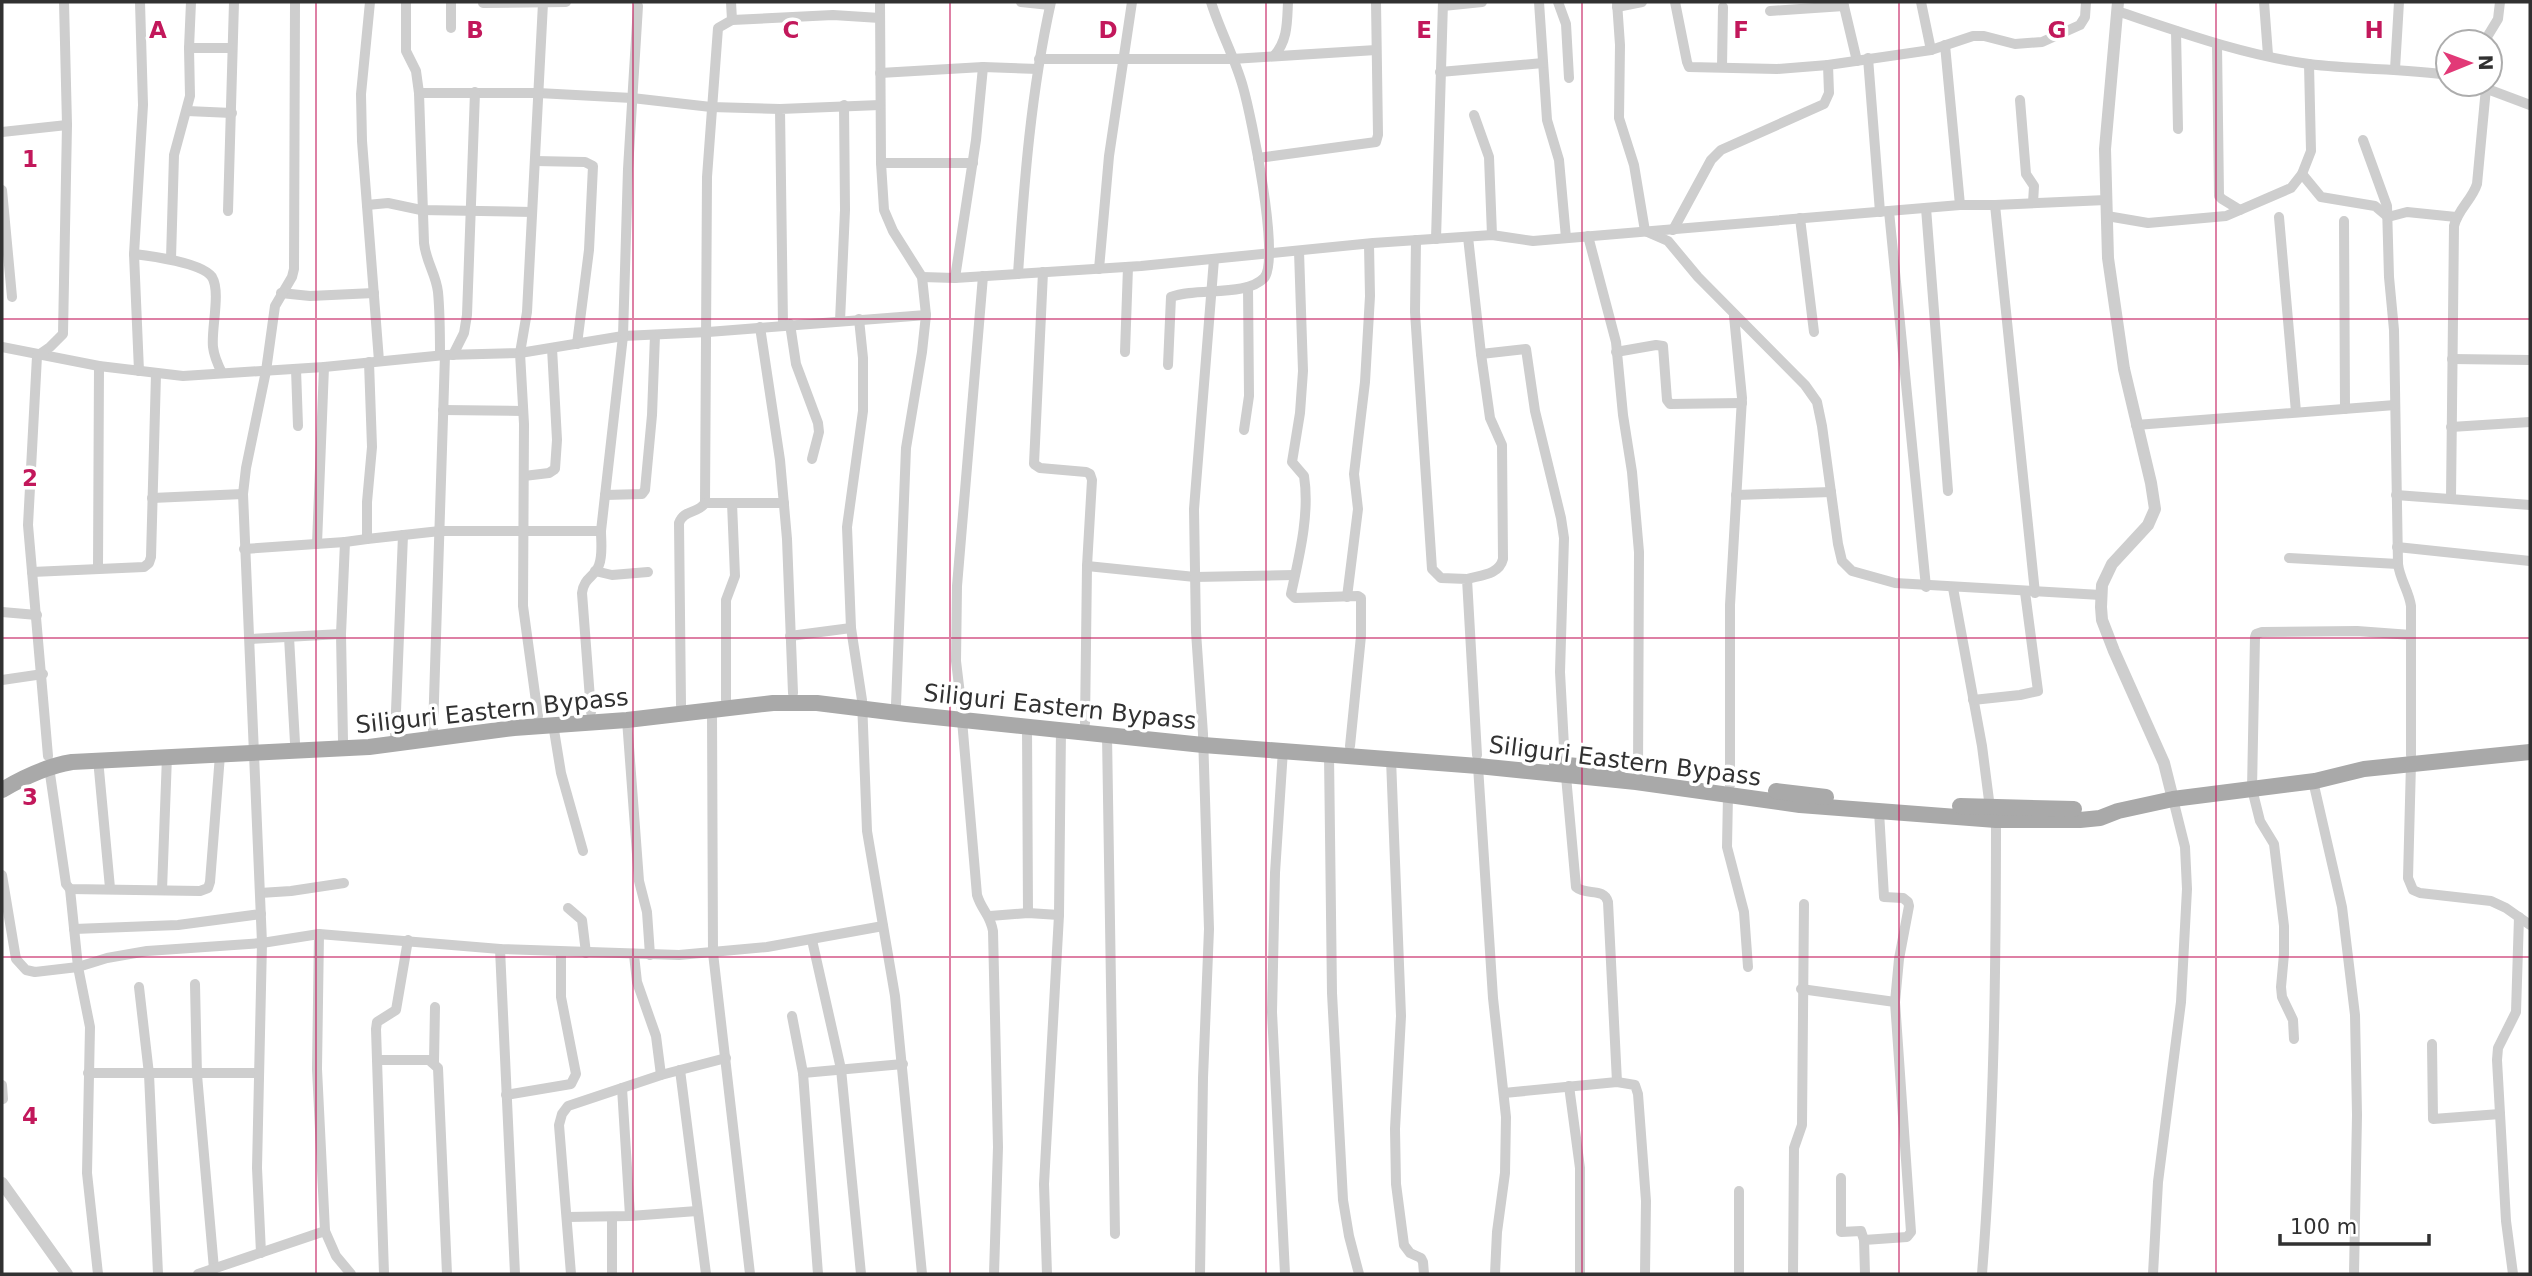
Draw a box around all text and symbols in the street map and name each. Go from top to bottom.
text: A [149,17,167,43]
text: B [466,17,484,43]
text: C [783,17,799,43]
text: D [1098,17,1118,43]
text: E [1416,17,1432,43]
text: F [1733,17,1749,43]
text: G [2048,17,2066,43]
text: H [2364,17,2384,43]
north arrow [2434,28,2504,98]
text: N [2475,55,2497,71]
text: 1 [22,146,38,172]
text: 2 [22,465,38,491]
street label: Siliguri Eastern Bypass [922,679,1198,735]
street label: Siliguri Eastern Bypass [354,683,630,739]
street label: Siliguri Eastern Bypass [1487,730,1763,792]
text: 3 [22,784,38,810]
text: 4 [22,1103,38,1129]
scale bar [2280,1202,2429,1246]
text: 100 m [2290,1215,2357,1239]

